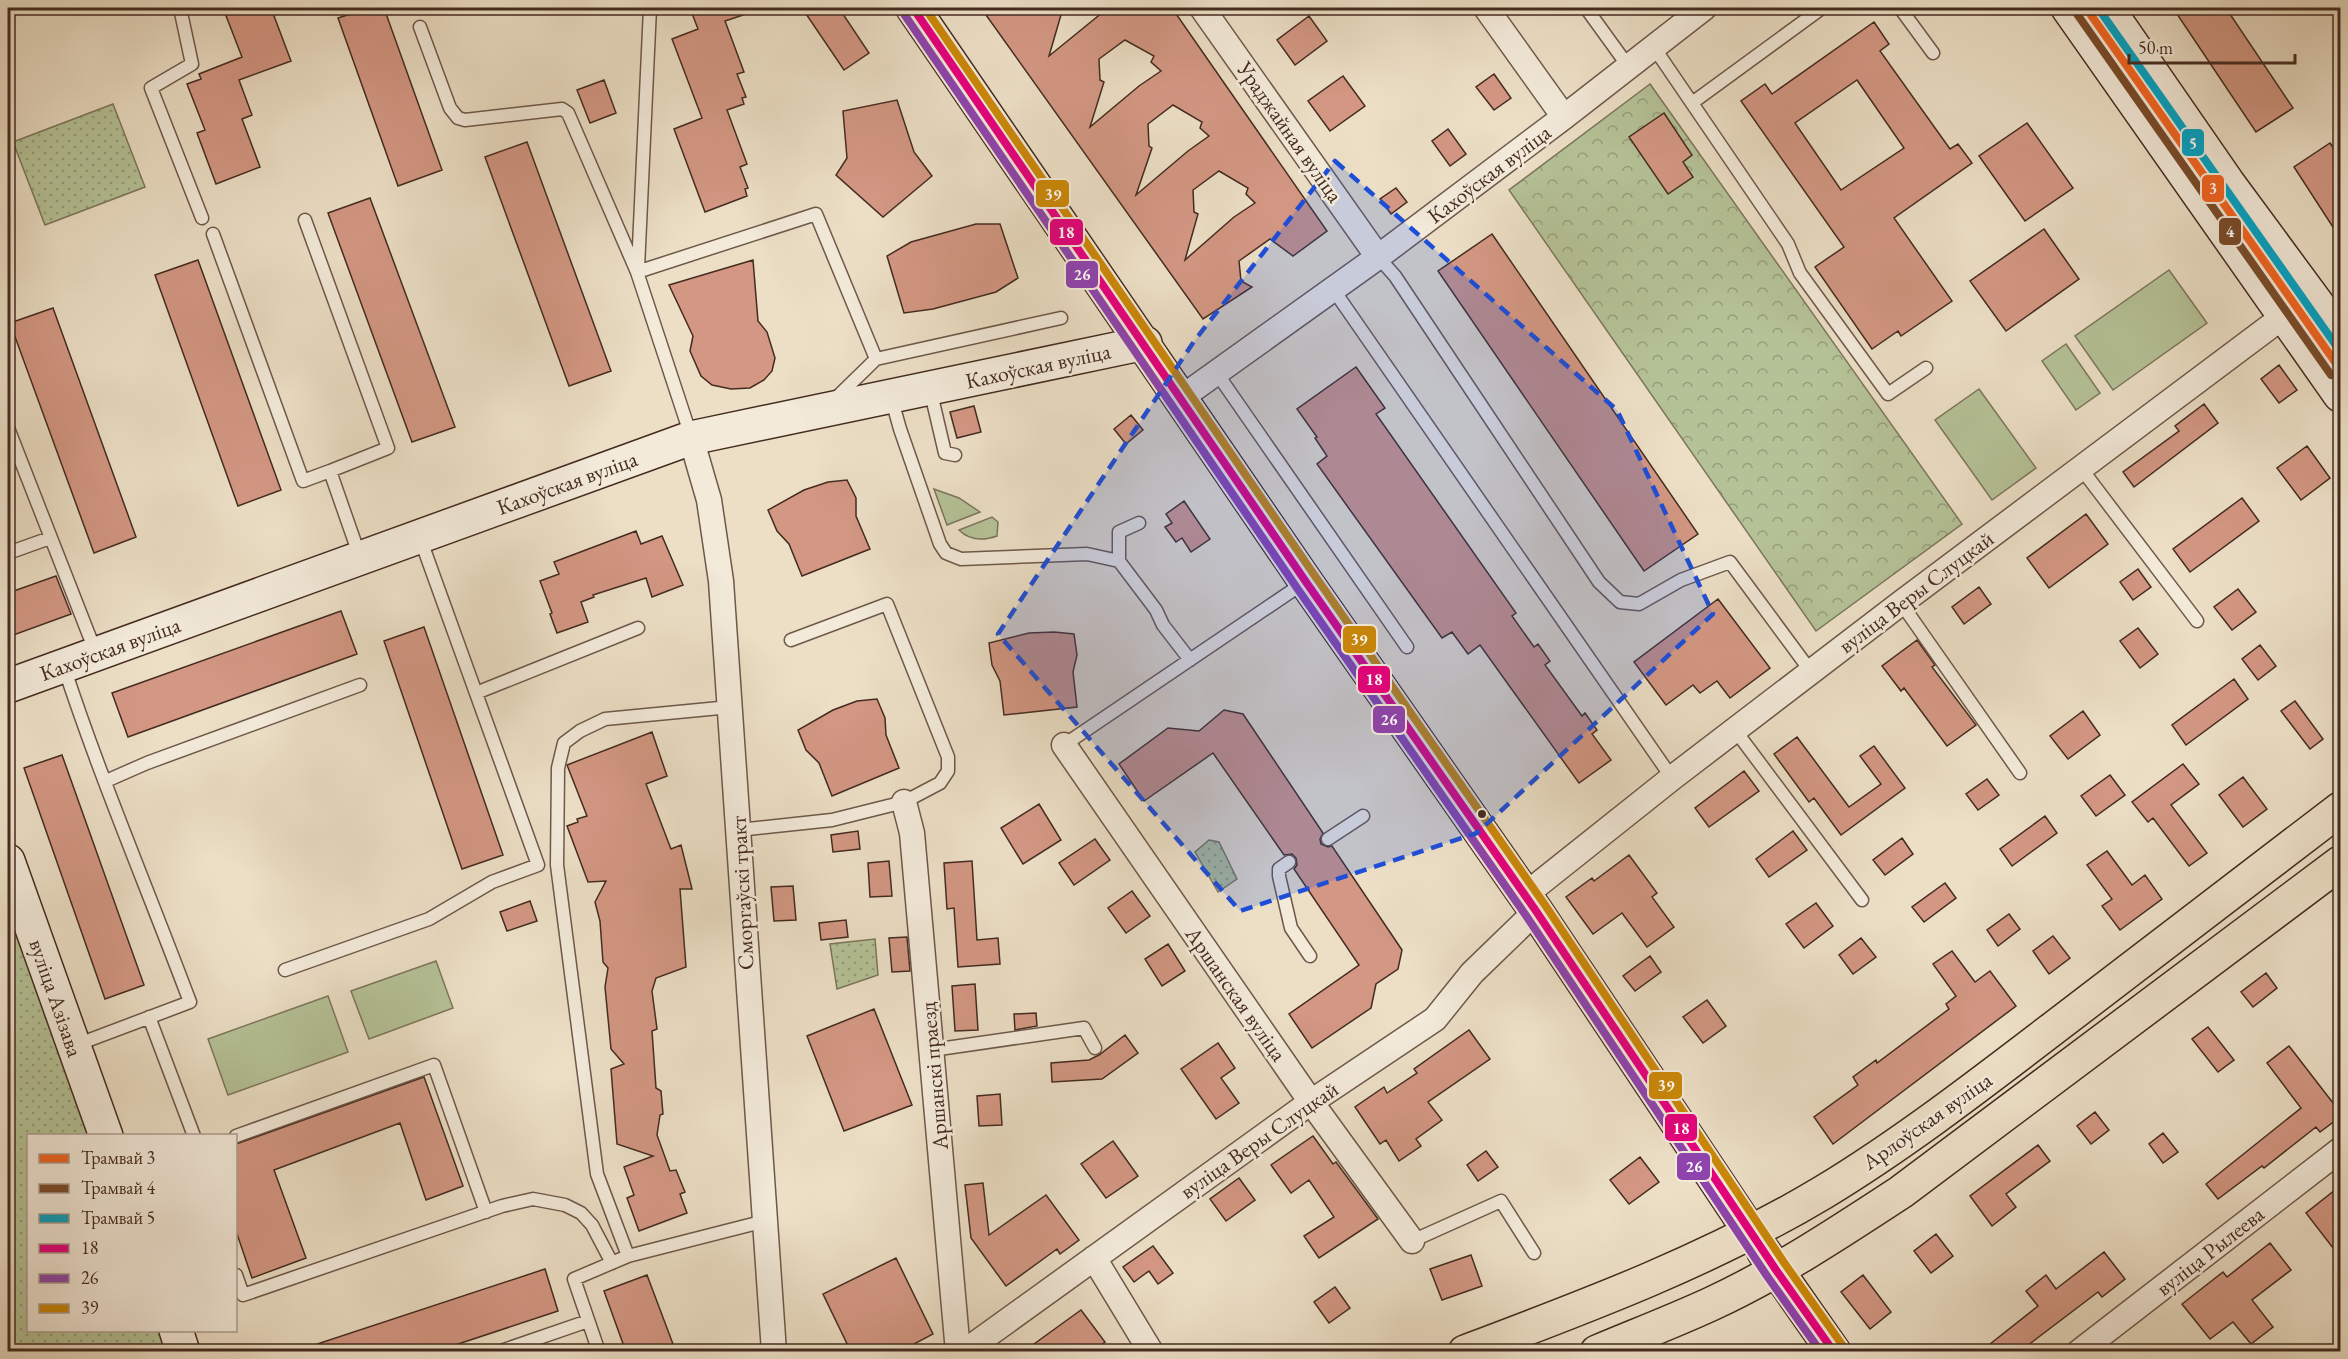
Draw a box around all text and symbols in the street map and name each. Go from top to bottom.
scale bar [2129,27,2296,65]
text: 50 m [2138,36,2173,59]
street label: Ураджайная вуліца [1230,55,1350,208]
street label: Кахоўская вуліца [1421,118,1557,230]
line badge: 5 [2181,128,2205,157]
text: 5 [2189,133,2197,154]
line badge: 3 [2201,174,2225,203]
text: 3 [2209,178,2217,199]
line badge: 39 [1035,179,1070,208]
text: 39 [1045,184,1062,205]
line badge: 4 [2218,217,2242,246]
line badge: 18 [1049,218,1084,246]
text: 4 [2226,221,2235,242]
text: 18 [1058,222,1074,243]
line badge: 26 [1065,260,1099,289]
text: 26 [1074,264,1091,285]
street label: Кахоўская вуліца [963,336,1113,396]
street label: Кахоўская вуліца [493,444,642,522]
street label: вуліца Веры Слуцкай [1833,524,2000,660]
street label: Кахоўская вуліца [36,610,185,688]
line badge: 39 [1342,625,1377,654]
text: 39 [1351,629,1368,650]
line badge: 18 [1357,665,1391,694]
text: 18 [1366,669,1382,690]
line badge: 26 [1372,705,1406,734]
text: 26 [1381,709,1398,730]
unlabelled marker [1476,808,1488,820]
street label: Сморгаўскі тракт [723,815,761,971]
street label: Аршанская вуліца [1178,920,1293,1067]
street label: вуліца Азізава [22,935,90,1061]
street label: Аршанскі праезд [913,1001,955,1152]
street label: Арлоўская вуліца [1856,1065,1998,1177]
line badge: 39 [1648,1071,1683,1100]
street label: вуліца Веры Слуцкай [1174,1074,1344,1206]
text: 39 [1658,1075,1675,1096]
line badge: 18 [1664,1113,1698,1142]
text: 18 [1673,1118,1689,1139]
legend [27,1134,237,1332]
text: Трамвай 3 [81,1146,155,1169]
line badge: 26 [1676,1152,1711,1181]
text: 26 [1686,1156,1703,1177]
text: Трамвай 4 [81,1176,156,1199]
street label: вуліца Рылеева [2150,1199,2270,1302]
text: Трамвай 5 [81,1206,155,1229]
text: 18 [81,1236,98,1259]
text: 26 [81,1266,99,1289]
text: 39 [81,1296,99,1319]

